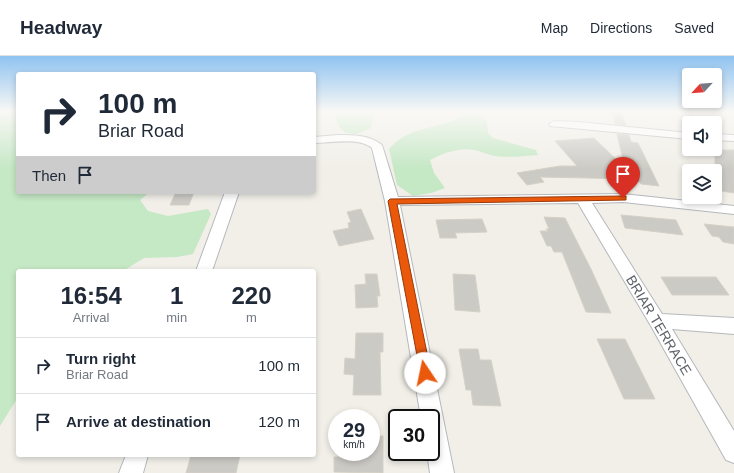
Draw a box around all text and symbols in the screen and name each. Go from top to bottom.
text: Headway [20,17,102,38]
text: Map [541,20,568,36]
text: Directions [590,20,652,36]
text: Saved [674,20,714,36]
north arrow [682,68,722,108]
map controls [682,68,722,204]
icon: right [32,88,84,140]
text: 100 m [98,88,177,119]
button: sound [682,116,722,156]
text: Briar Road [98,121,184,141]
pin [606,157,640,198]
icon: arrive [612,163,634,185]
icon: arrive [74,164,96,186]
button: layers [682,164,722,204]
text: Then [32,167,66,184]
street label: BRIAR TERRACE [623,272,695,378]
text: 16:54 [60,282,122,309]
text: 1 [170,282,183,309]
text: 220 [232,282,272,309]
text: Arrival [73,310,110,325]
text: min [166,310,187,325]
text: m [246,310,257,325]
text: Turn right [66,350,136,367]
position arrow [404,352,446,394]
icon: right [32,355,54,377]
text: 100 m [258,357,300,374]
text: Briar Road [66,367,128,382]
speed limit sign: 30 [388,409,440,461]
icon: arrive [32,411,54,433]
text: Arrive at destination [66,413,211,430]
text: 120 m [258,413,300,430]
text: 29 [343,419,365,441]
text: km/h [343,439,365,450]

